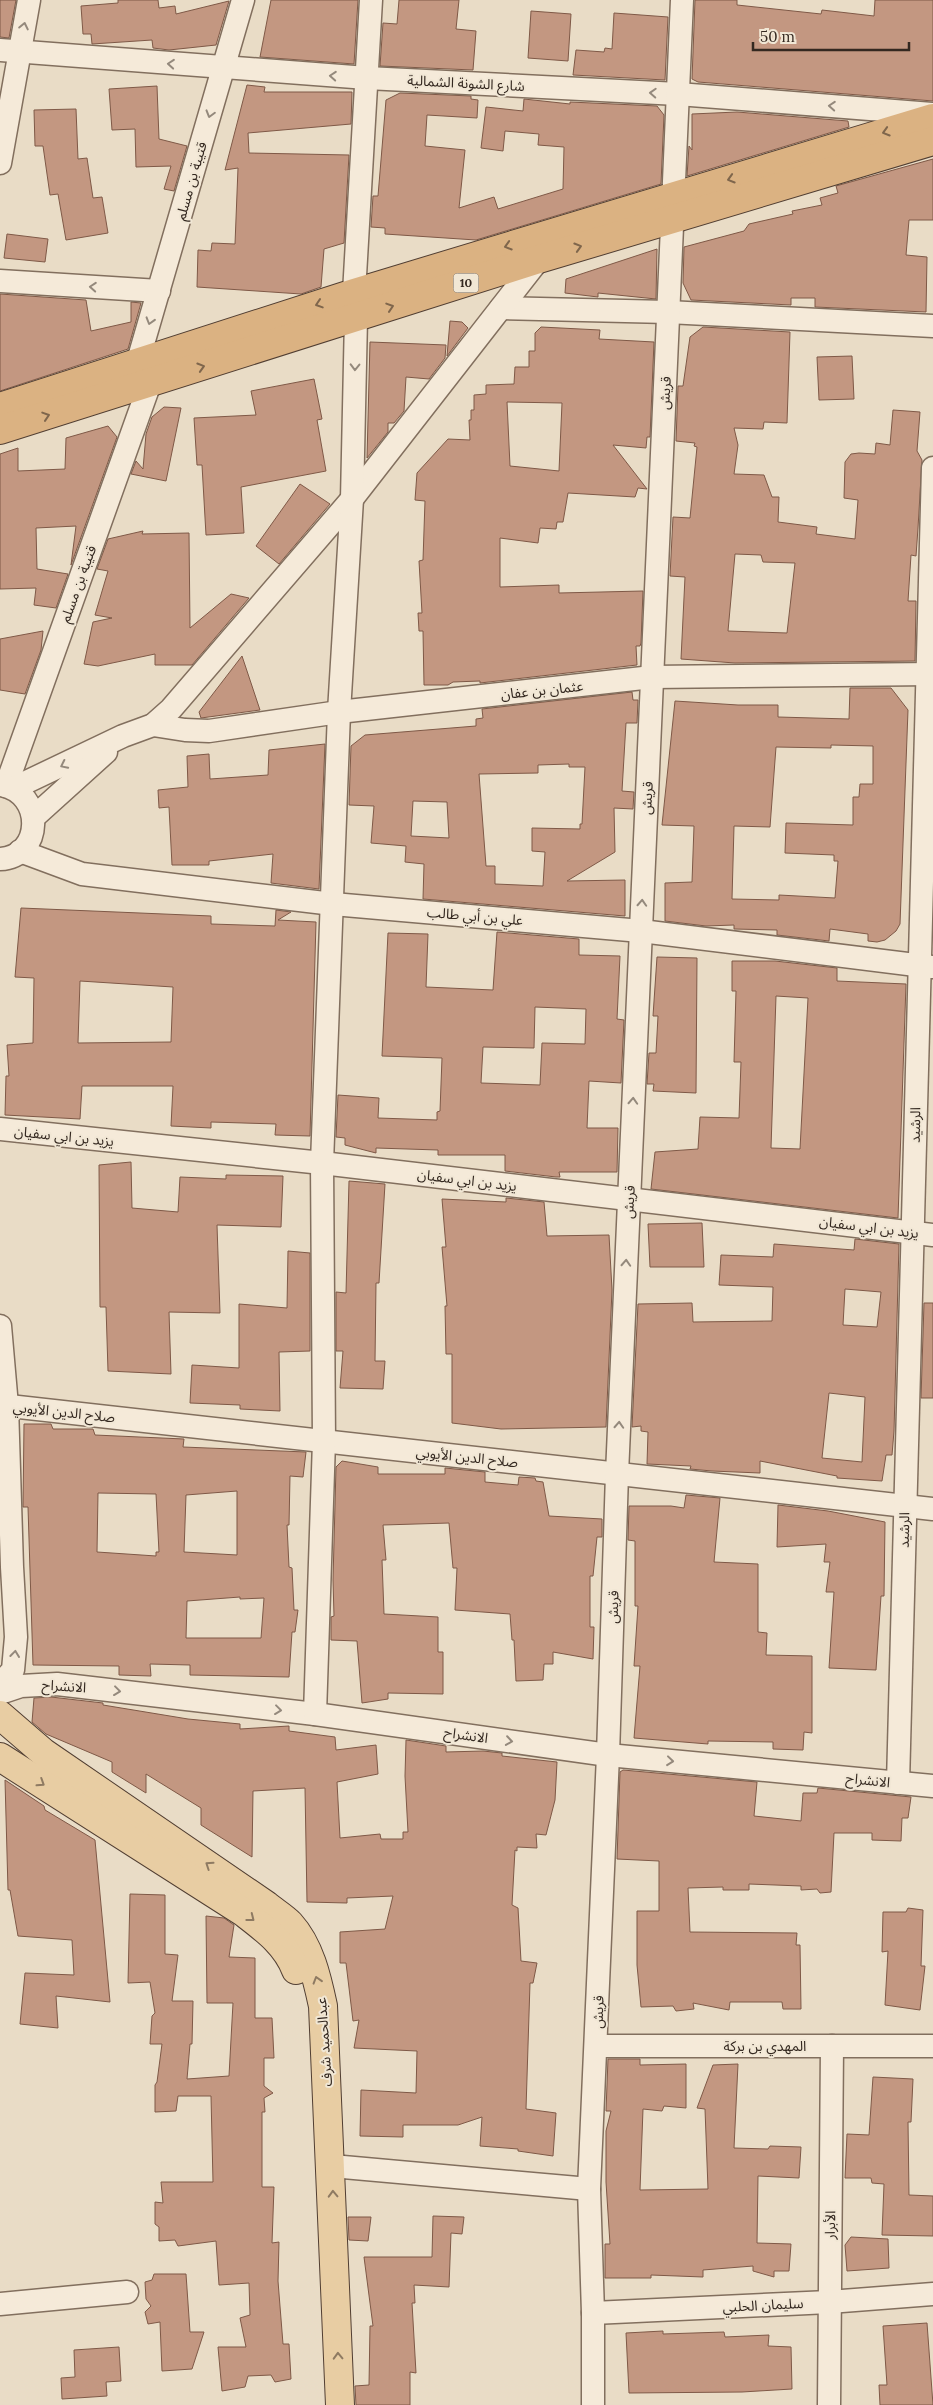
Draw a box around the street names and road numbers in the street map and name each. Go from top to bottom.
street label: شارع الشونة الشمالية [407,71,525,97]
street label: قتيبة بن مسلم [171,140,213,223]
road number: 10 [454,274,478,292]
street label: قريش [655,376,675,410]
street label: قتيبة بن مسلم [56,543,102,626]
street label: عثمان بن عفان [500,677,584,703]
street label: قريش [637,781,657,815]
street label: علي بن أبي طالب [426,903,524,931]
street label: الرشيد [906,1107,924,1143]
street label: يزيد بن ابي سفيان [13,1122,115,1152]
street label: يزيد بن ابي سفيان [416,1165,518,1197]
street label: قريش [619,1185,639,1219]
street label: يزيد بن ابي سفيان [818,1212,920,1244]
street label: صلاح الدين الأيوبي [12,1398,116,1429]
street label: صلاح الدين الأيوبي [415,1443,519,1474]
street label: الرشيد [895,1512,913,1548]
street label: قريش [603,1590,623,1624]
street label: الانشراح [41,1675,87,1699]
street label: الانشراح [442,1723,489,1749]
street label: الانشراح [845,1769,891,1793]
street label: قريش [588,1995,608,2029]
street label: عبدالحميد شرف [312,1997,336,2087]
street label: المهدي بن بركة [724,2037,806,2057]
street label: الأبرار [821,2210,839,2241]
street label: سليمان الحلبي [722,2294,804,2318]

